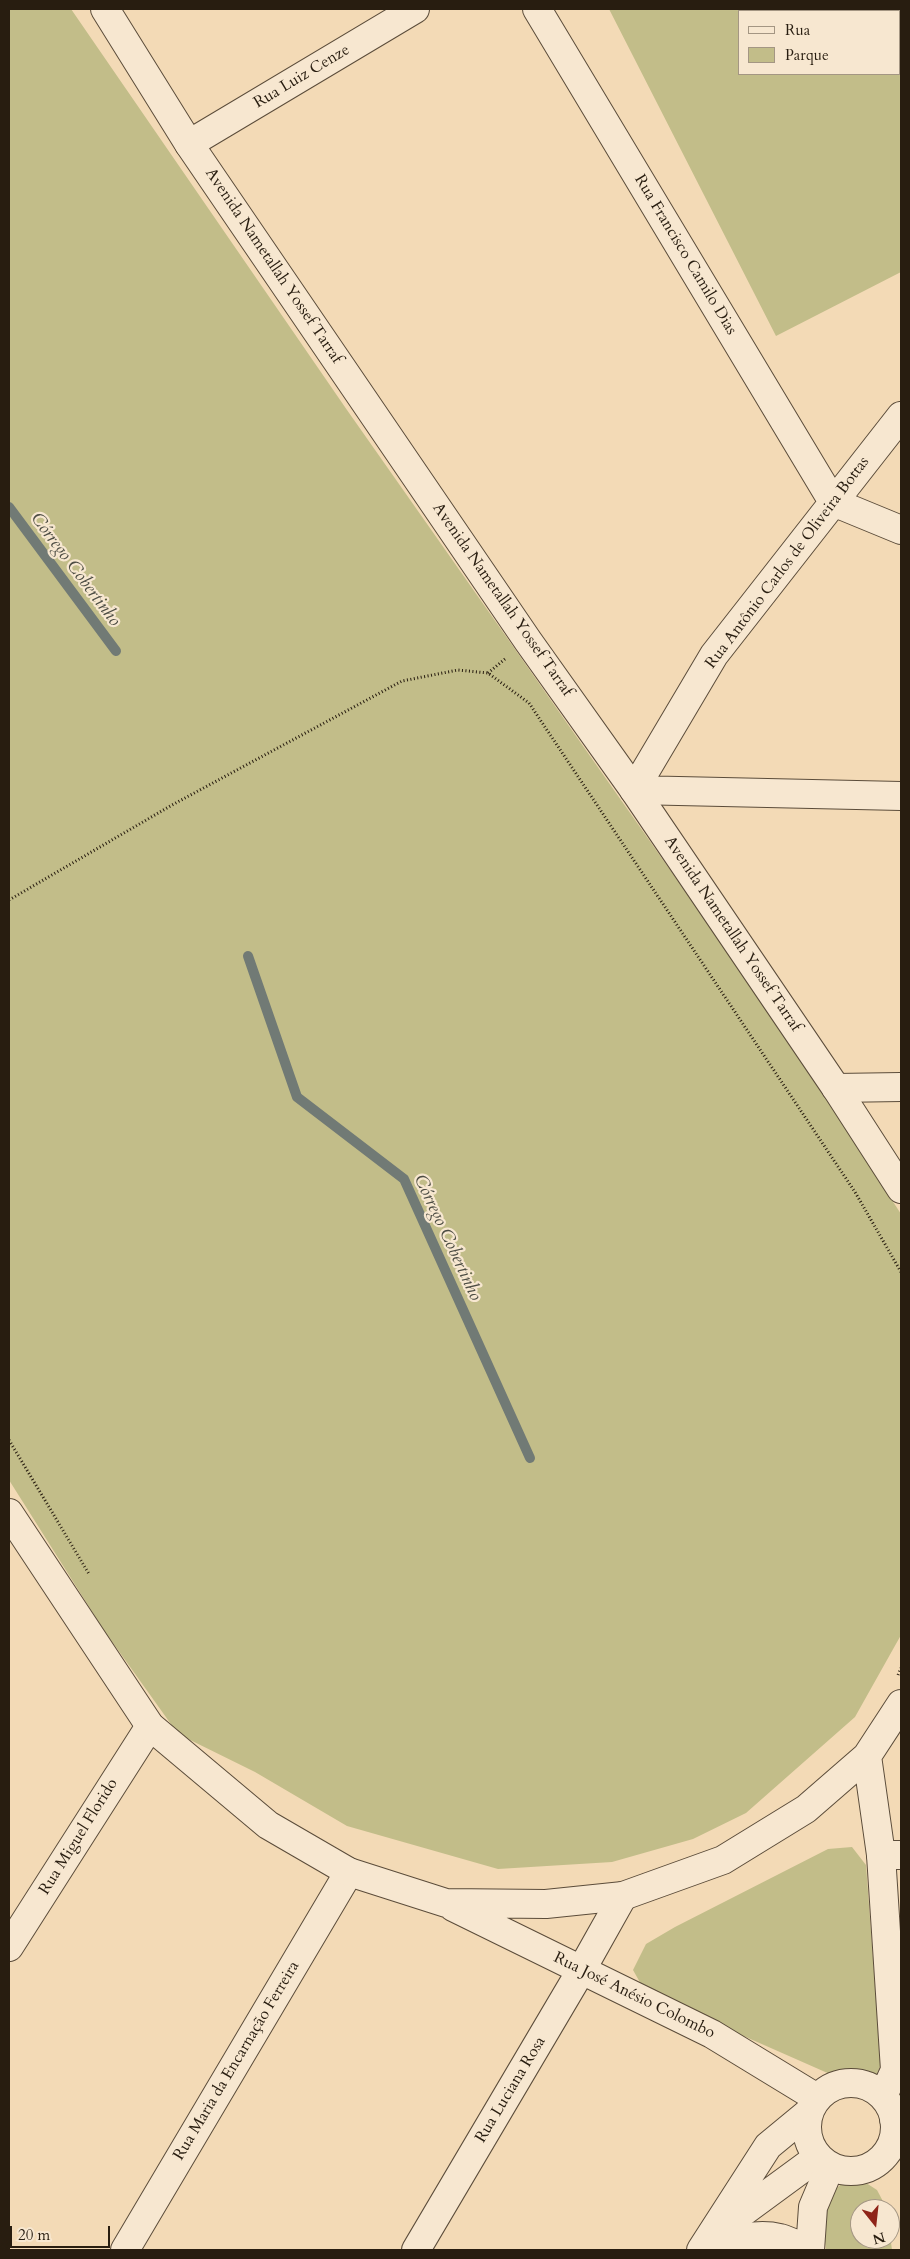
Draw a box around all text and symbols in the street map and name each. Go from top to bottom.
legend [738,10,900,75]
text: Rua [785,20,810,40]
street label: Rua Luiz Cenze [251,41,353,113]
text: Parque [785,45,829,65]
street label: Avenida Nametallah Yossef Tarraf [200,165,346,367]
street label: Rua Francisco Camilo Dias [630,171,740,339]
street label: Rua Antônio Carlos de Oliveira Bottas [702,453,874,673]
street label: Avenida Nametallah Yossef Tarraf [428,500,576,700]
water label: Córrego Cobertinho [25,509,125,631]
street label: Avenida Nametallah Yossef Tarraf [659,833,805,1035]
water label: Córrego Cobertinho [408,1171,486,1305]
street label: Rua Miguel Florido [36,1775,122,1899]
street label: Rua José Anésio Colombo [550,1949,718,2043]
street label: Rua Maria da Encarnação Ferreira [170,1958,304,2164]
street label: Rua Luciana Rosa [472,2033,550,2147]
north arrow [850,2199,900,2249]
scale bar [12,2216,112,2248]
text: 20 m [18,2225,50,2245]
text: N [871,2227,887,2249]

